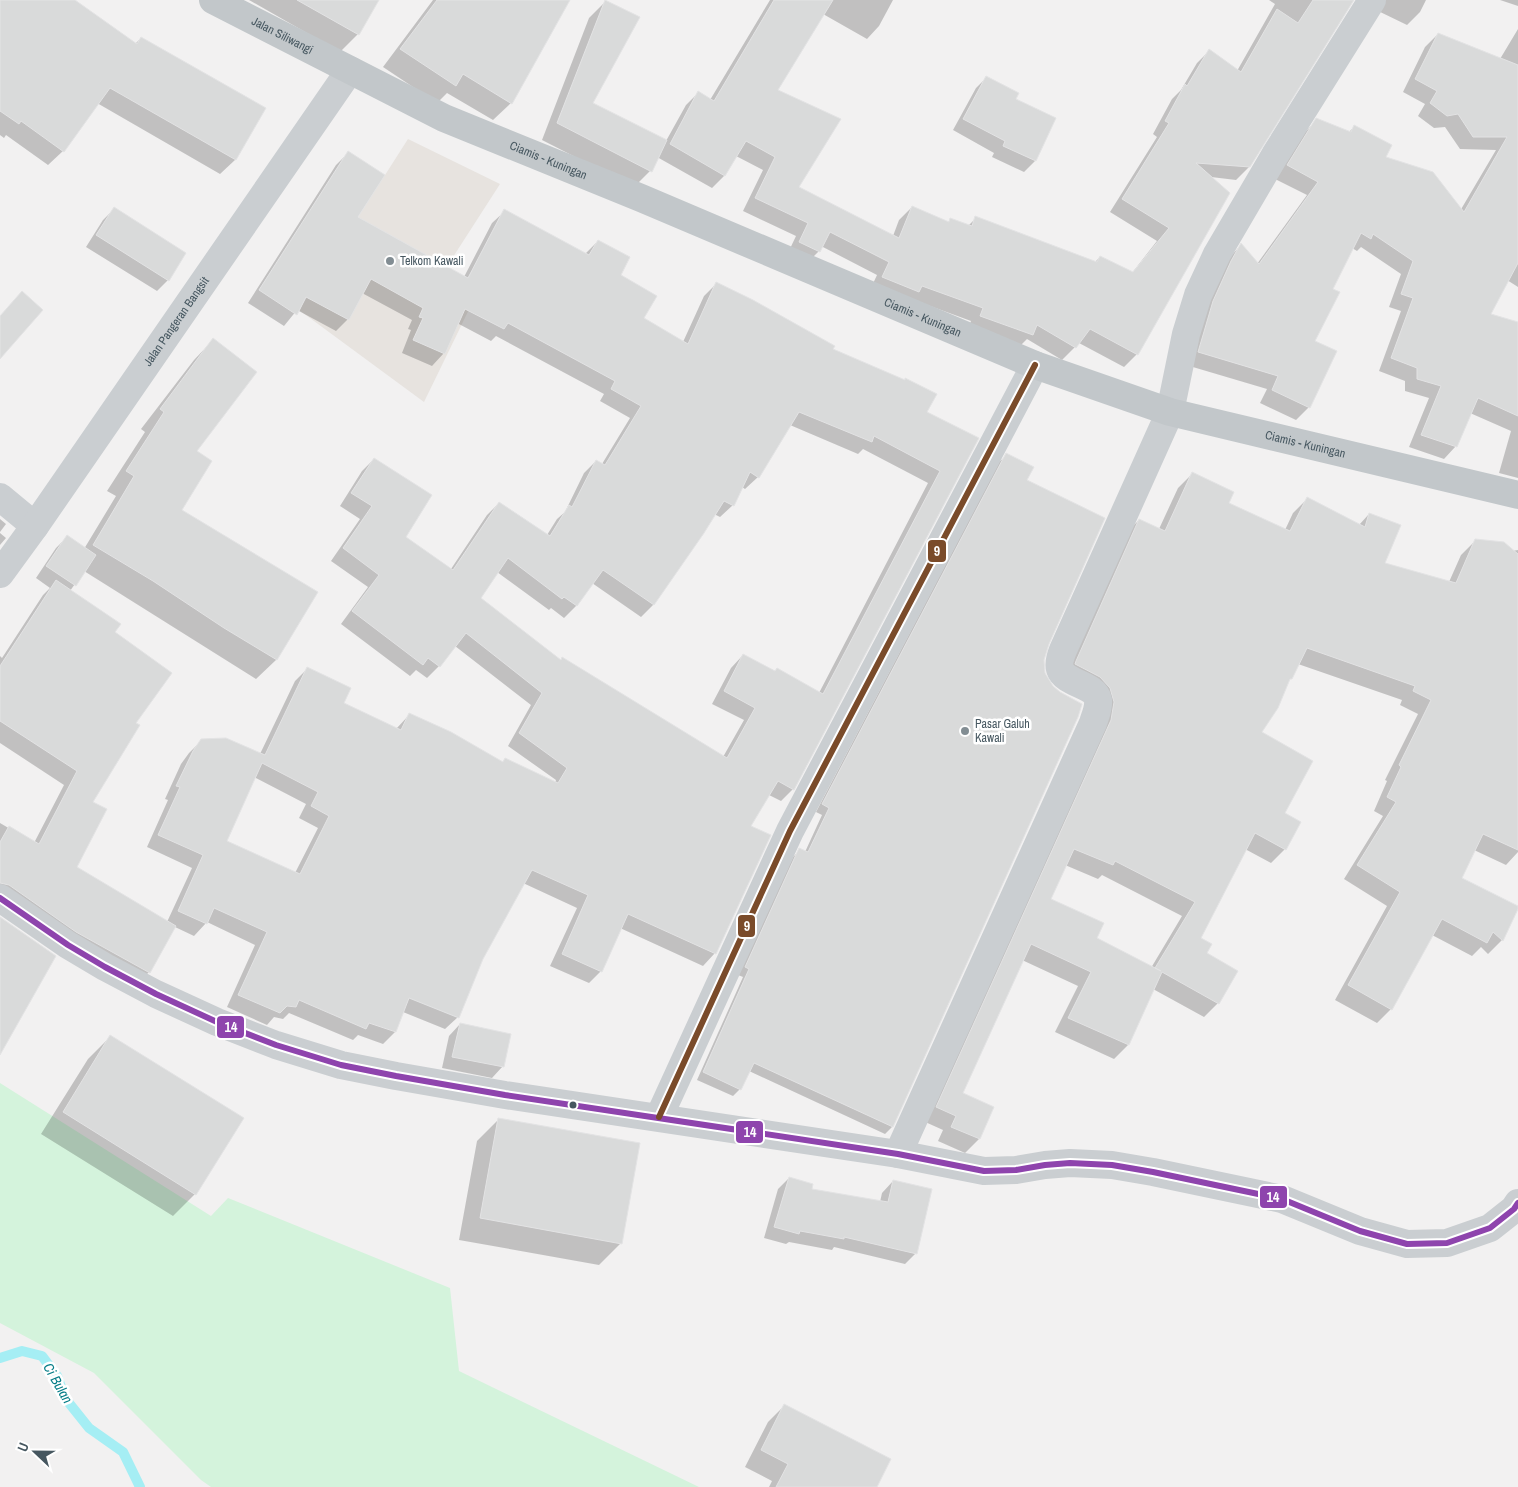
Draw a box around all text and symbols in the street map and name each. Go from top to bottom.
street label: Jalan Siliwangi [249,13,316,58]
street label: Ciamis - Kuningan [507,137,589,183]
place label: Telkom Kawali [400,253,463,269]
marker: Telkom Kawali [384,255,396,267]
street label: Jalan Pangeran Bangsit [140,273,213,369]
street label: Ciamis - Kuningan [882,294,964,341]
street label: Ciamis - Kuningan [1263,427,1347,462]
line badge: 9 [927,539,947,563]
text: 9 [934,542,940,560]
place label: Pasar Galuh Kawali [975,716,1030,746]
marker: Pasar Galuh Kawali [959,725,971,737]
line badge: 9 [737,914,756,938]
text: 9 [744,917,750,935]
line badge: 14 [216,1015,245,1039]
text: 14 [225,1018,238,1036]
unlabelled marker [568,1100,578,1110]
line badge: 14 [735,1120,764,1144]
text: 14 [744,1123,757,1141]
line badge: 14 [1259,1185,1288,1209]
text: 14 [1267,1188,1280,1206]
water label: Ci Bulan [39,1359,77,1407]
north arrow [10,1427,60,1477]
text: U [13,1440,33,1454]

